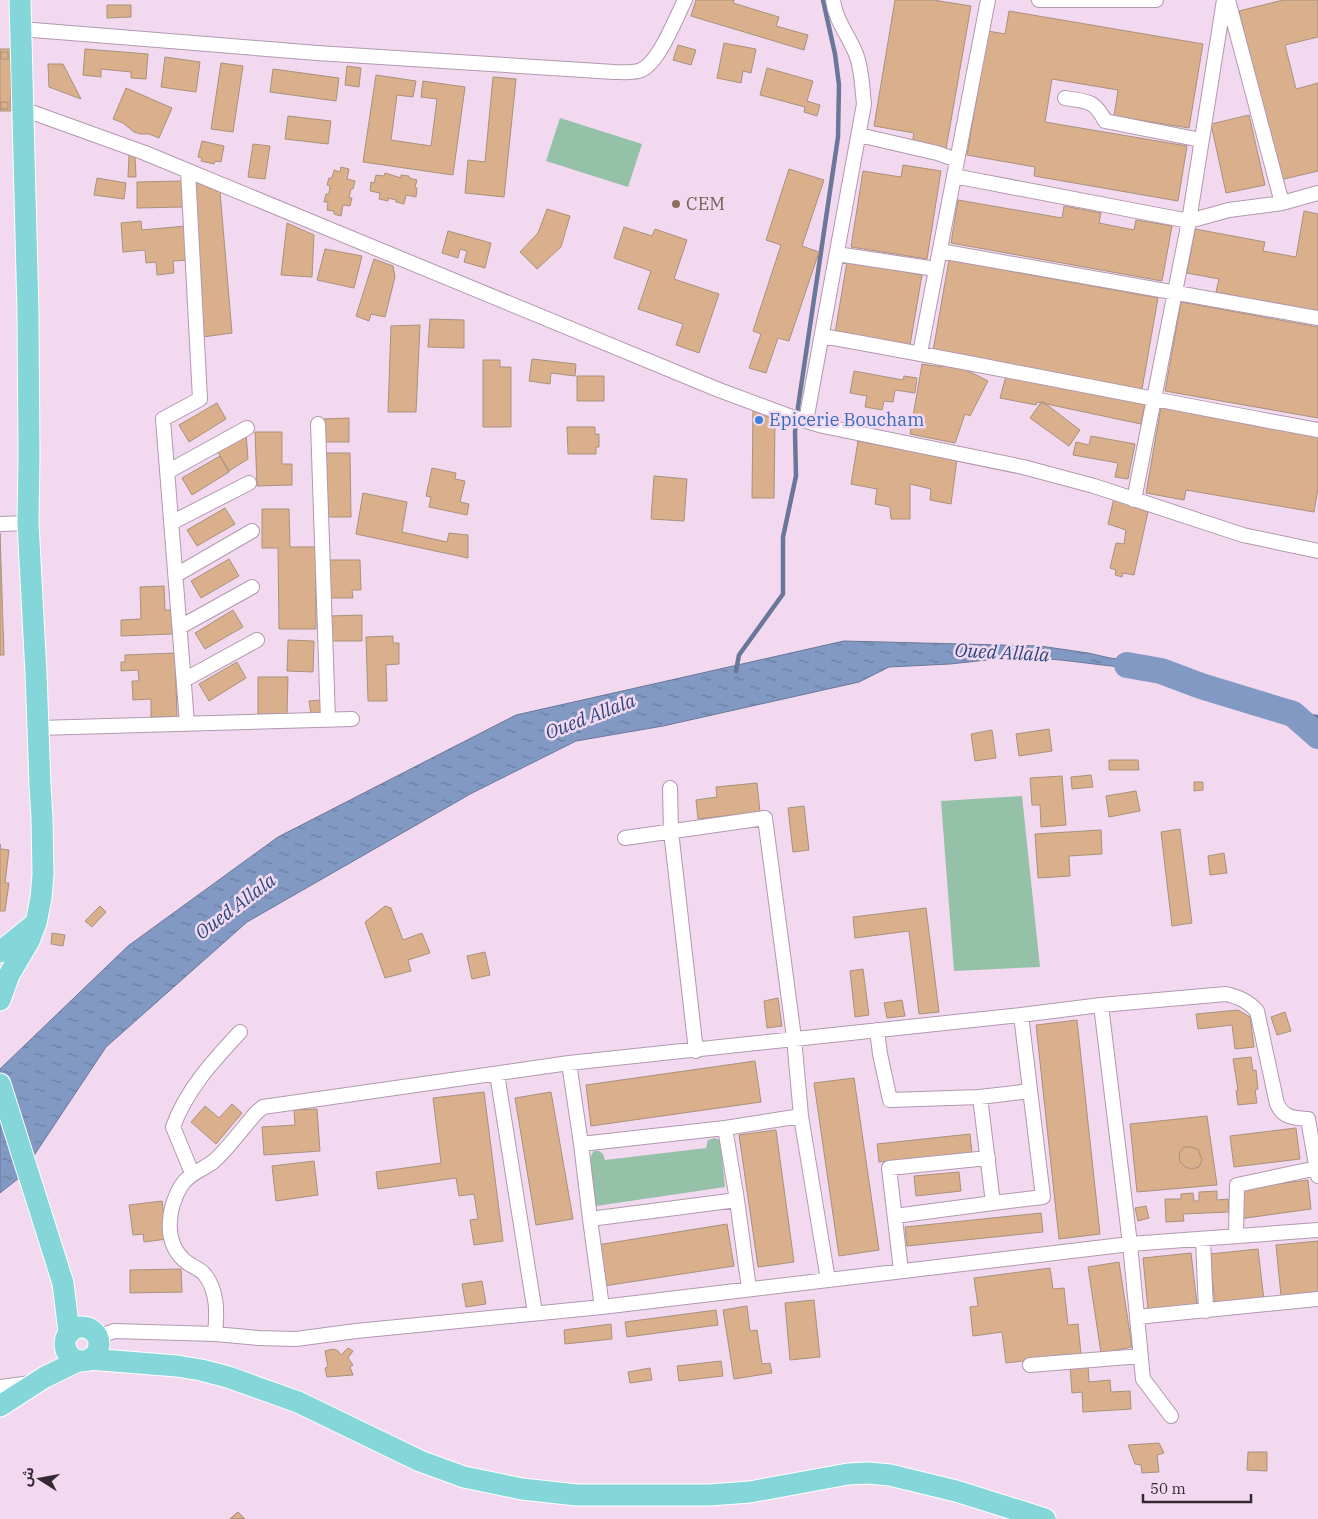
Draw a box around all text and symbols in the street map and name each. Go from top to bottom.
place label: CEM [686,192,725,215]
marker: CEM [670,198,682,210]
place label: Epicerie Boucham [769,408,924,431]
marker: Epicerie Boucham [753,414,765,426]
water label: Oued Allala [954,638,1051,667]
water label: Oued Allala [541,688,639,744]
water label: Oued Allala [190,867,281,944]
north arrow [15,1454,65,1504]
text: ش [17,1465,38,1488]
scale bar [1143,1472,1250,1504]
text: 50 m [1150,1479,1186,1498]

